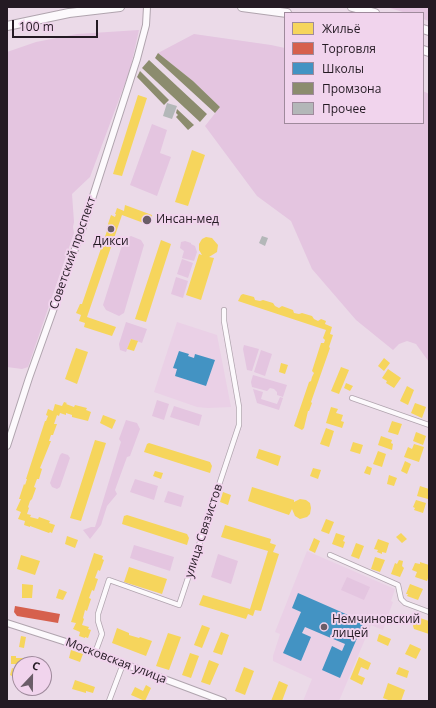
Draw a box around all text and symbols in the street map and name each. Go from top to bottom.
scale bar [14,12,100,38]
legend [284,12,424,124]
text: 100 m [19,18,54,35]
text: Жильё [322,20,360,37]
text: Торговля [322,40,376,57]
text: Школы [322,60,364,77]
text: Промзона [322,80,381,97]
text: Прочее [322,100,366,117]
street label: Советский проспект [47,195,99,311]
place label: Инсан-мед [156,213,219,227]
marker: Инсан-мед [141,214,153,226]
marker: Дикси [106,224,116,234]
place label: Дикси [93,235,129,249]
street label: улица Связистов [182,482,226,580]
place label: Немчиновский лицей [332,613,420,641]
marker: Немчиновский лицей [319,622,329,632]
street label: Московская улица [63,635,169,687]
north arrow [12,656,52,696]
text: С [30,657,42,674]

